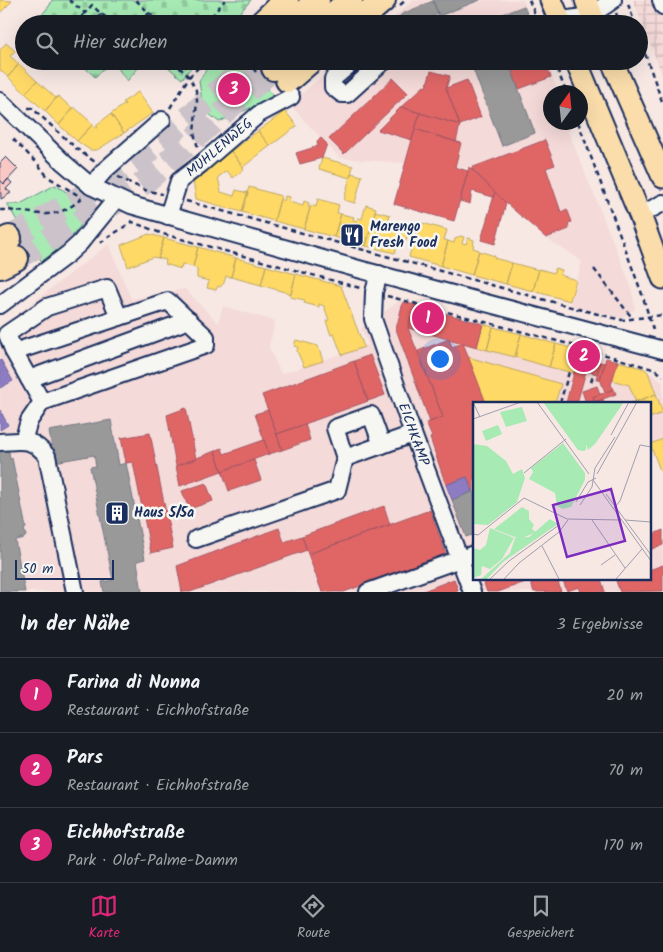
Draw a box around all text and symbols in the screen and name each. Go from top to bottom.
search box [15,15,648,70]
text: Hier suchen [73,28,167,58]
icon: search [33,29,61,57]
pin: 3 [218,70,250,108]
north arrow [543,85,588,130]
street label: MÜHLENWEG [181,113,258,183]
place label: Marengo Fresh Food [370,216,438,254]
restaurant icon: Marengo Fresh Food [339,222,365,248]
pin: 1 [412,299,444,337]
pin: 2 [568,337,600,375]
your location [427,346,453,372]
street label: EICHKAMP [392,400,435,470]
inset map [473,402,650,580]
building icon: Haus 5/5a [104,500,130,526]
place label: Haus 5/5a [134,502,194,524]
scale bar [15,557,114,580]
text: 50 m [22,558,53,580]
text: In der Nähe [20,608,130,641]
text: 3 Ergebnisse [556,612,643,637]
text: Farina di Nonna [67,668,200,698]
text: 1 [34,683,38,708]
text: 20 m [607,683,643,708]
text: Restaurant · Eichhofstraße [67,698,249,723]
text: Pars [67,743,103,773]
text: 2 [31,758,41,783]
text: 70 m [608,758,643,783]
text: Restaurant · Eichhofstraße [67,773,249,798]
text: Eichhofstraße [67,818,185,848]
text: 3 [32,833,40,858]
text: 170 m [603,833,643,858]
text: Park · Olof-Palme-Damm [67,848,238,873]
tab: Karte [89,892,120,944]
tab: Route [297,892,330,944]
tab: Gespeichert [507,892,574,944]

